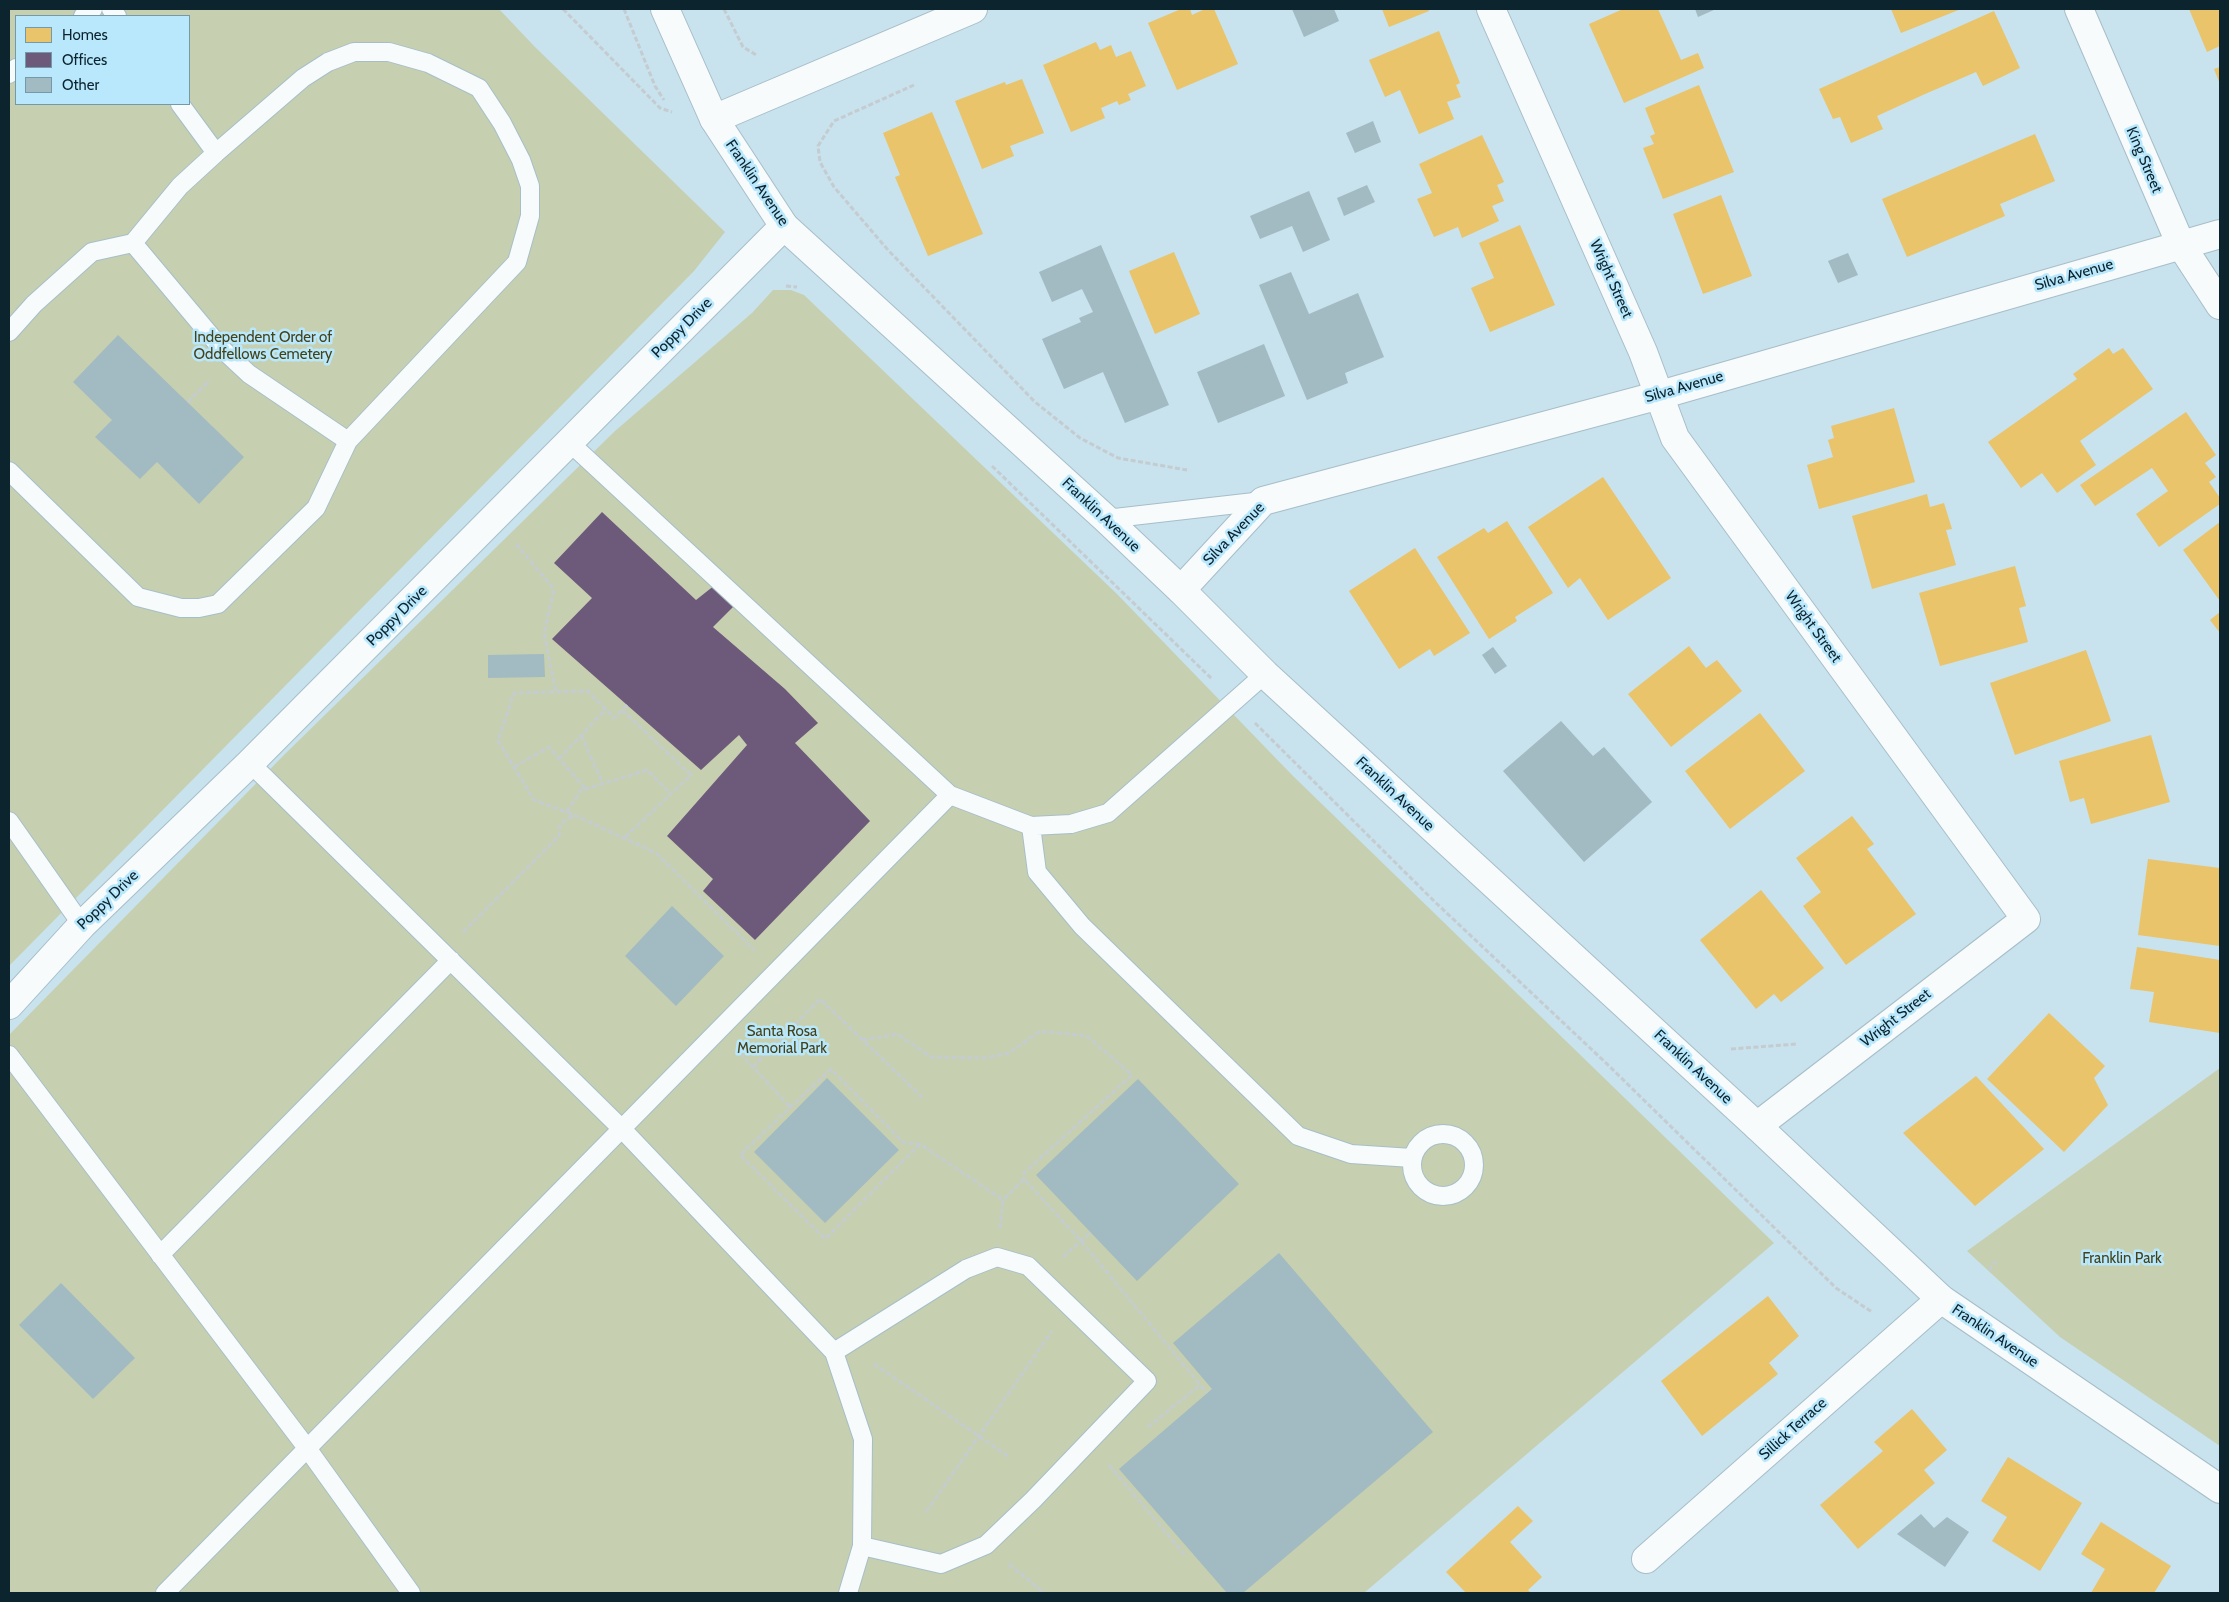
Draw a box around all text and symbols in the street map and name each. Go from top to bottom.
legend [15,15,190,105]
text: Homes [62,26,108,44]
text: Offices [62,51,107,69]
text: Other [62,76,99,94]
street label: King Street [2122,124,2166,196]
street label: Franklin Avenue [722,136,792,230]
street label: Wright Street [1586,237,1636,321]
street label: Silva Avenue [2033,255,2115,295]
street label: Poppy Drive [648,294,716,362]
park label: Independent Order of Oddfellows Cemetery [194,329,332,364]
street label: Silva Avenue [1643,367,1725,407]
street label: Franklin Avenue [1058,474,1144,556]
street label: Silva Avenue [1199,499,1269,569]
street label: Poppy Drive [363,582,431,650]
street label: Wright Street [1781,588,1845,666]
street label: Franklin Avenue [1352,753,1438,835]
street label: Poppy Drive [74,867,142,933]
street label: Wright Street [1857,985,1935,1051]
park label: Santa Rosa Memorial Park [737,1023,827,1058]
street label: Franklin Avenue [1650,1026,1736,1108]
park label: Franklin Park [2082,1250,2162,1268]
street label: Franklin Avenue [1948,1301,2042,1371]
street label: Sillick Terrace [1756,1394,1830,1464]

